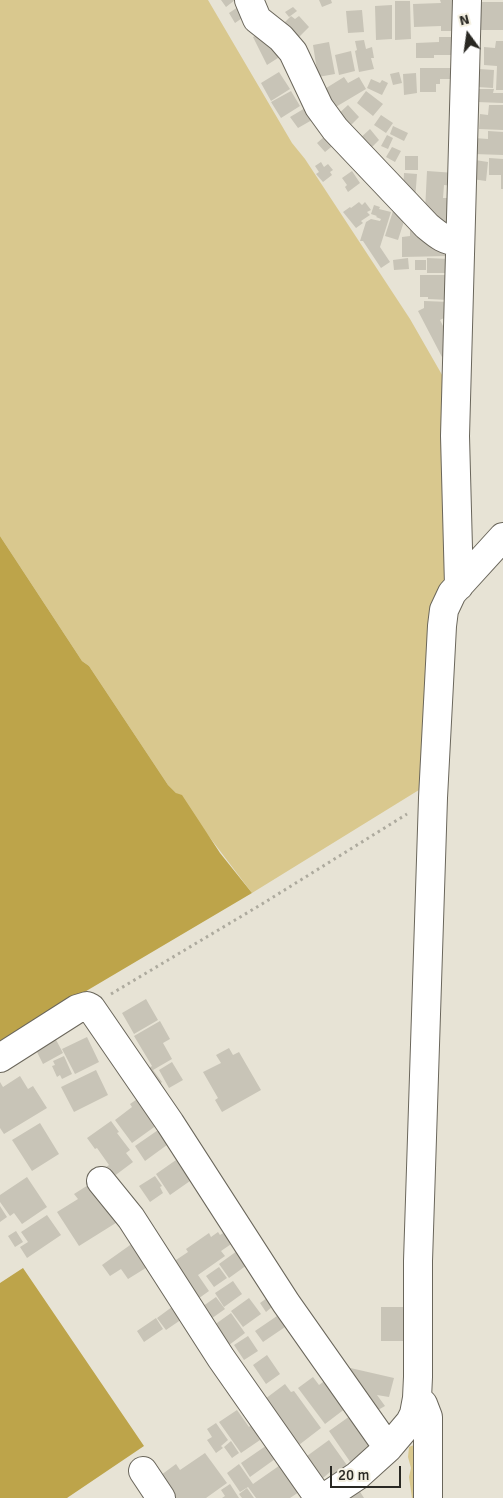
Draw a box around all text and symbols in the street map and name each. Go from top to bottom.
north arrow [443,10,493,60]
text: N [457,11,471,29]
scale bar [333,1456,404,1488]
text: 20 m [338,1466,369,1484]

